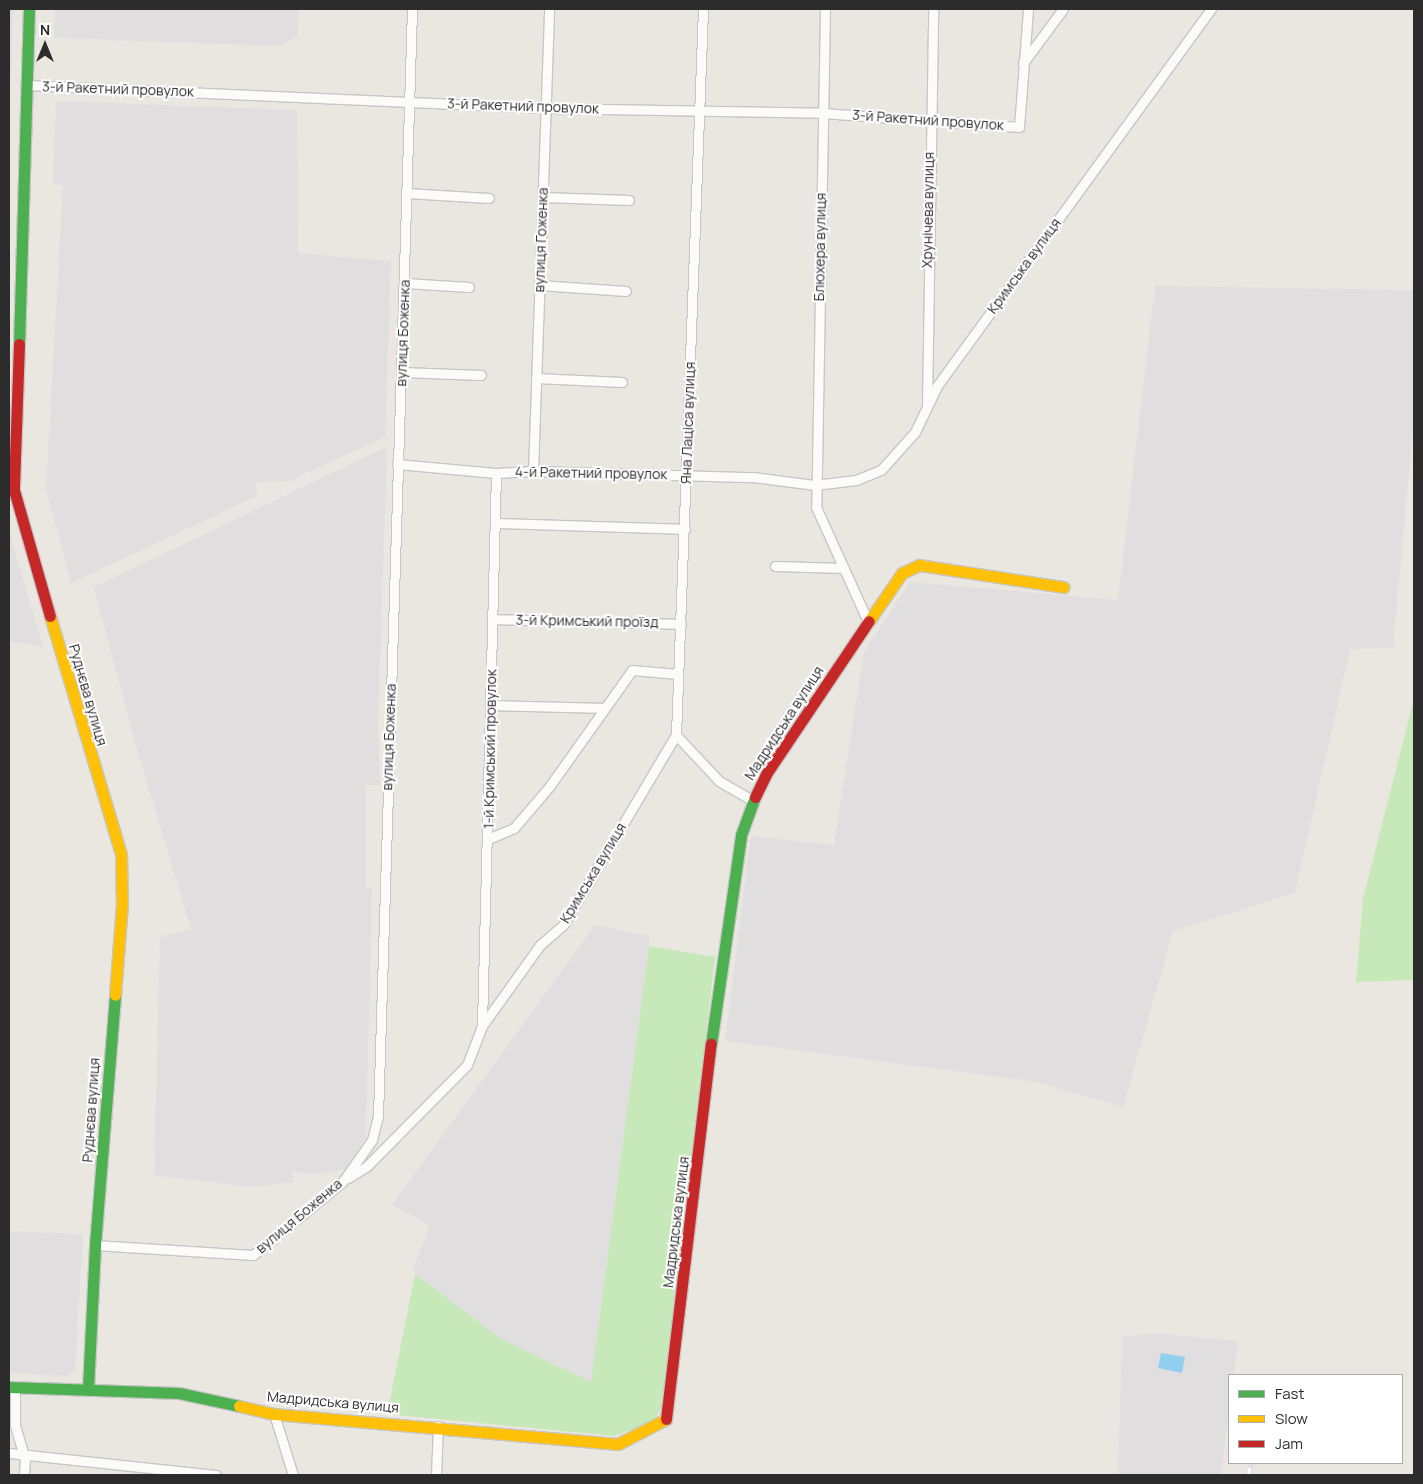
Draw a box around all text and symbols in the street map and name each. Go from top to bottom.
north arrow [20,20,70,70]
text: N [40,20,50,39]
street label: 3-й Ракетний провулок [42,78,194,100]
street label: 3-й Ракетний провулок [447,95,599,117]
street label: 3-й Ракетний провулок [852,106,1004,134]
street label: Хрунічева вулиця [919,152,937,268]
street label: вулиця Гоженка [531,187,551,293]
street label: Блюхера вулиця [811,193,829,301]
street label: Кримська вулиця [984,215,1064,317]
street label: вулиця Боженка [393,279,413,387]
street label: Яна Лаціса вулиця [677,362,699,484]
street label: 4-й Ракетний провулок [515,463,667,483]
street label: 3-й Кримський проїзд [515,611,659,631]
street label: Руднєва вулиця [65,642,111,748]
street label: Мадридська вулиця [741,663,827,783]
street label: 1-й Кримський провулок [480,669,500,829]
street label: вулиця Боженка [379,683,399,791]
street label: Кримська вулиця [556,820,630,926]
street label: Руднєва вулиця [79,1057,103,1163]
street label: Мадридська вулиця [660,1155,692,1289]
street label: вулиця Боженка [253,1175,345,1257]
legend [1228,1374,1403,1464]
text: Fast [1275,1383,1304,1404]
street label: Мадридська вулиця [266,1388,400,1416]
text: Slow [1275,1408,1308,1429]
text: Jam [1275,1433,1303,1454]

